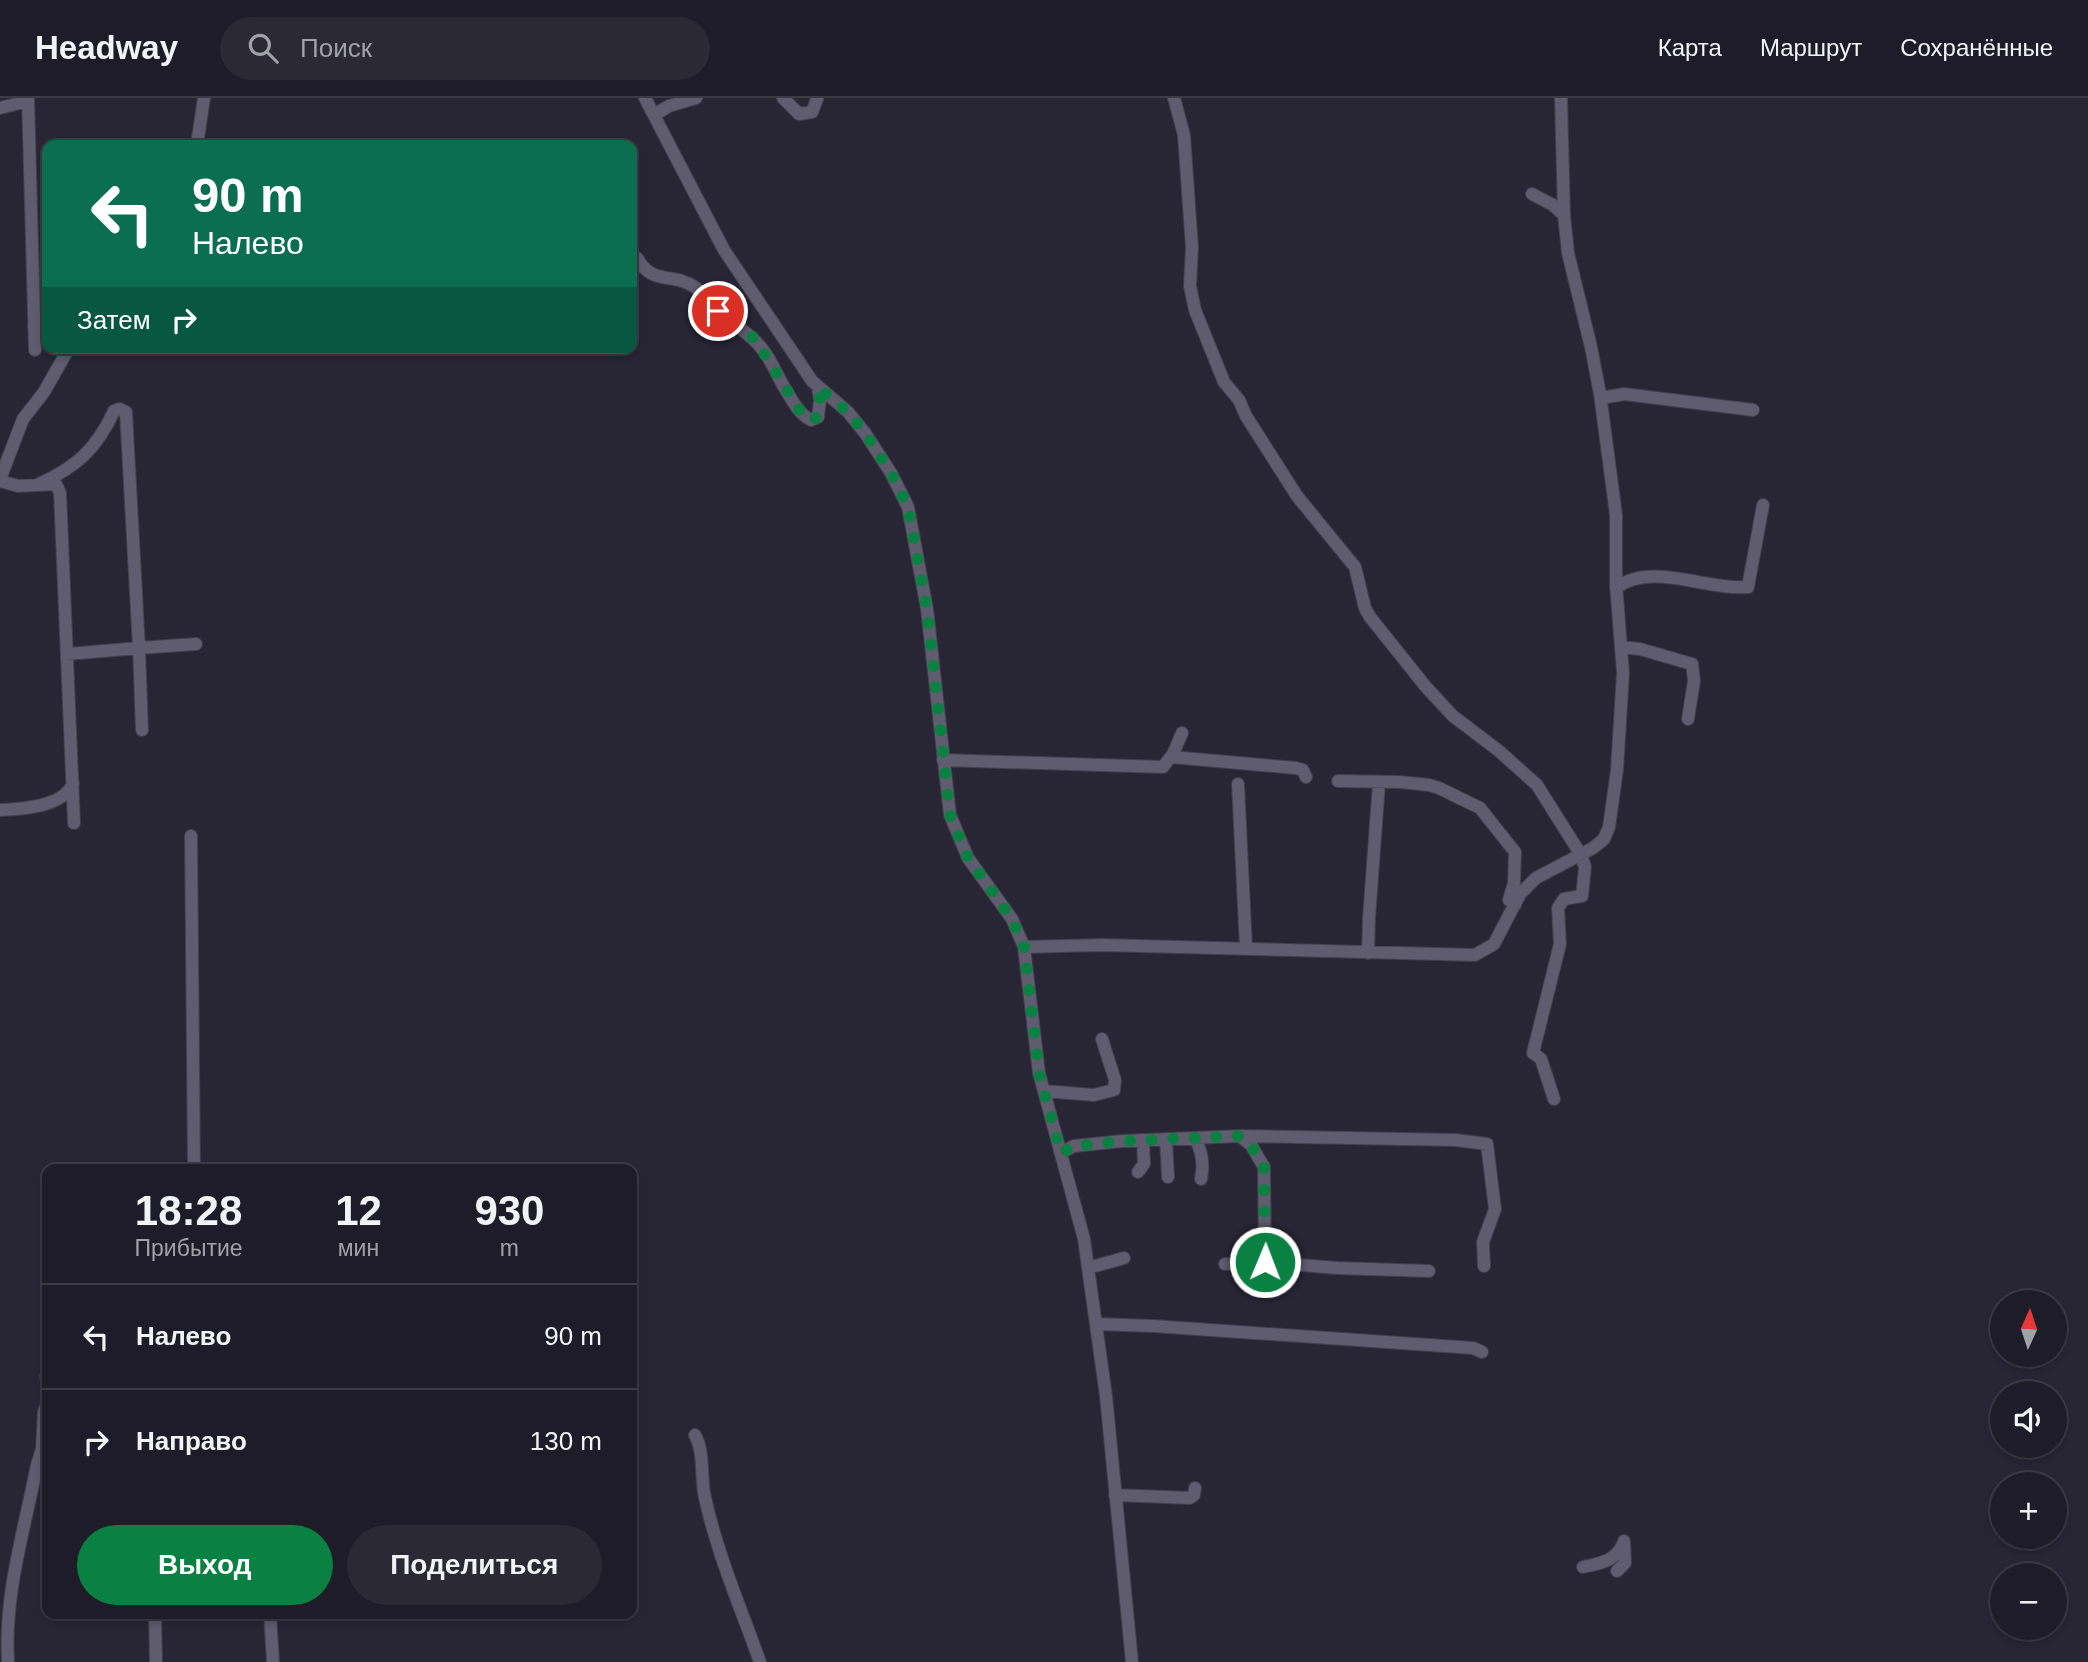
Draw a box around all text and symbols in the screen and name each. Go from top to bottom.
search box [220,17,710,80]
text: Headway [35,29,178,66]
icon: search [244,29,282,67]
text: Поиск [300,33,372,63]
text: Карта [1658,34,1722,61]
text: Маршрут [1760,34,1862,61]
text: Сохранённые [1900,34,2053,61]
icon: left [77,168,168,259]
text: 90 m [192,168,304,222]
text: Налево [192,225,304,261]
pin [688,281,748,341]
icon: arrive [699,292,737,330]
icon: right [165,301,203,339]
text: Затем [77,305,151,335]
text: 18:28 [135,1187,242,1234]
text: 12 [335,1187,382,1234]
text: 930 [474,1187,544,1234]
position arrow [1228,1225,1302,1299]
text: Прибытие [135,1235,243,1261]
text: мин [338,1235,379,1261]
text: m [500,1235,519,1261]
north arrow [1990,1290,2067,1367]
map controls [1990,1290,2067,1640]
icon: left [77,1318,115,1356]
text: Налево [136,1321,231,1351]
text: 90 m [544,1321,602,1351]
button: sound [1990,1381,2067,1458]
icon: right [77,1423,115,1461]
text: Направо [136,1426,247,1456]
text: 130 m [530,1426,602,1456]
button: + [1990,1472,2067,1549]
button: Выход [77,1525,333,1605]
button: Поделиться [347,1525,602,1605]
button: − [1990,1563,2067,1640]

